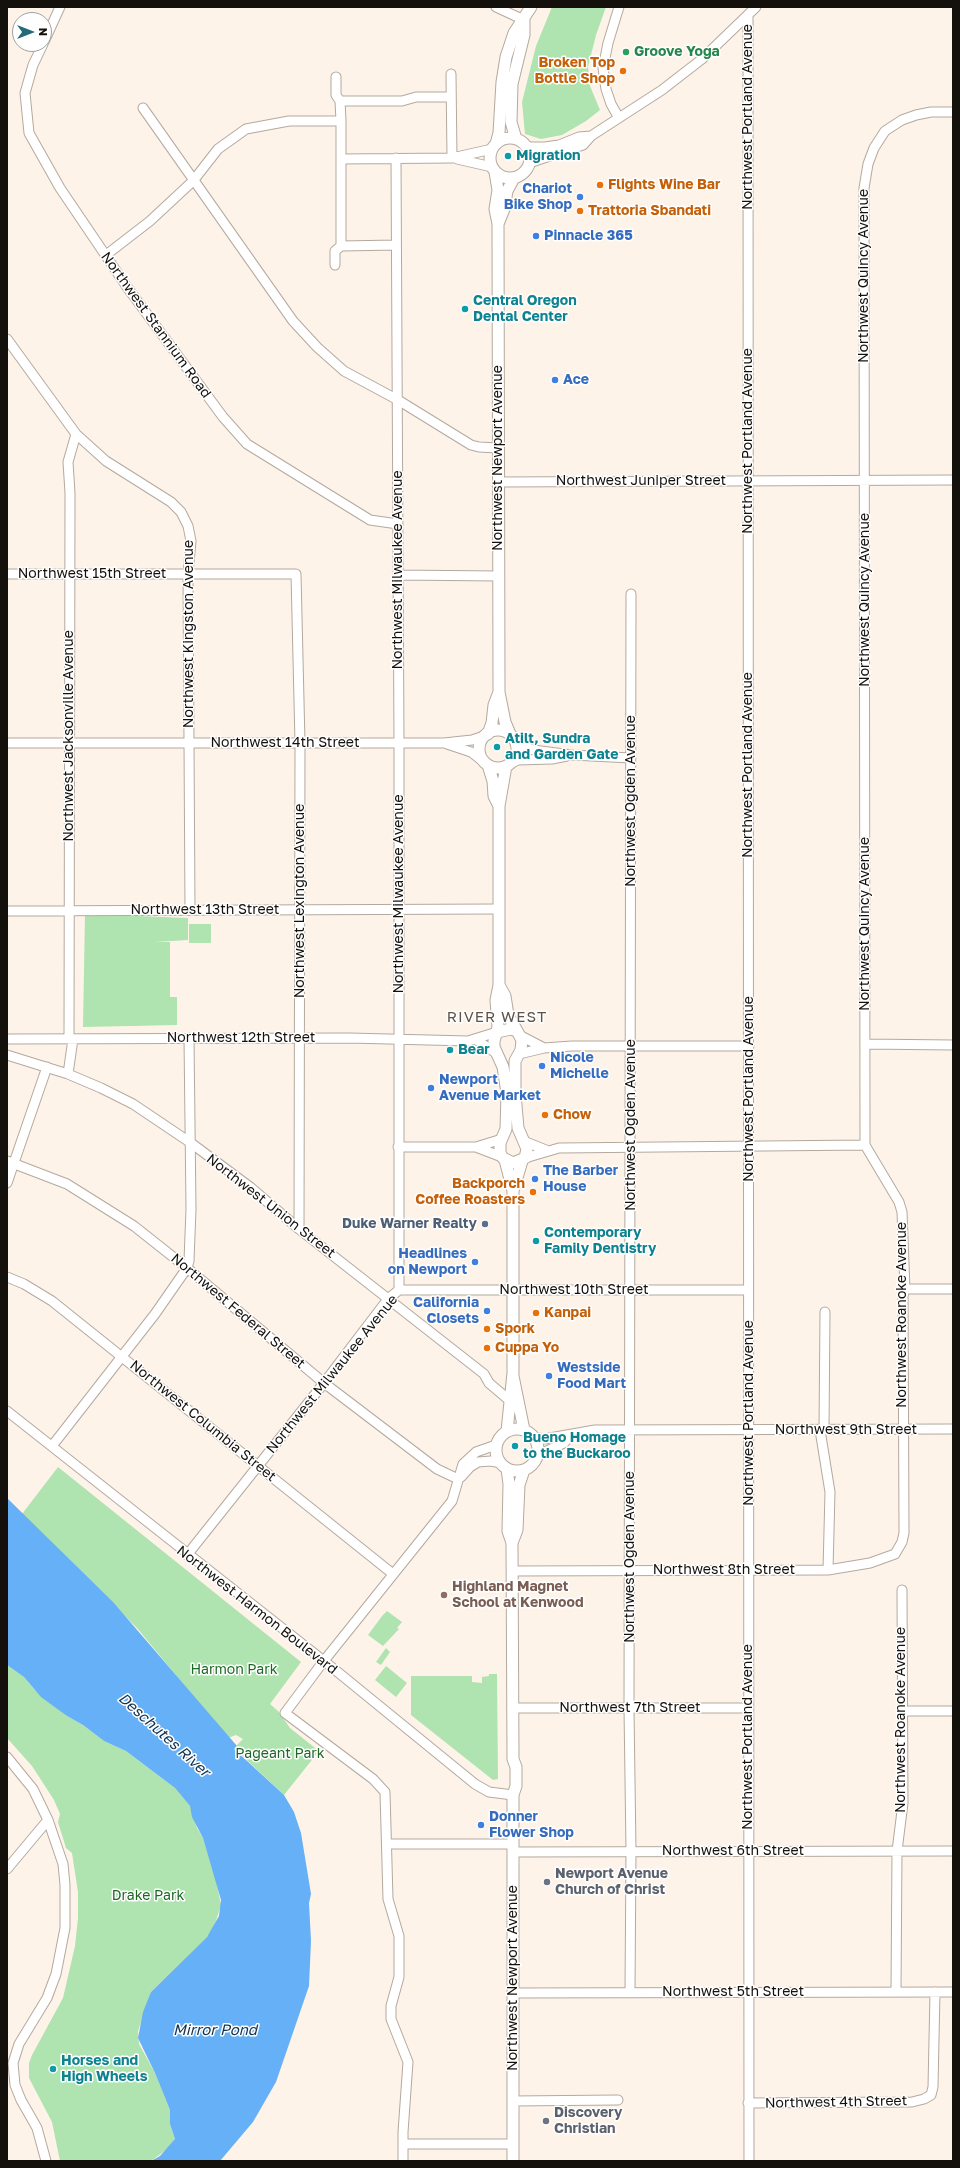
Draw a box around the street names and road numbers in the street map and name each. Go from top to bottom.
street label: Northwest Portland Avenue [740,24,756,210]
street label: Northwest Quincy Avenue [856,189,872,363]
street label: Northwest Stannium Road [97,249,215,401]
street label: Northwest Portland Avenue [740,348,756,534]
street label: Northwest Newport Avenue [490,365,506,551]
street label: Northwest Milwaukee Avenue [390,470,406,670]
street label: Northwest Juniper Street [556,473,726,489]
street label: Northwest Quincy Avenue [857,513,873,687]
street label: Northwest Kingston Avenue [181,540,197,728]
street label: Northwest 15th Street [18,566,166,582]
street label: Northwest Jacksonville Avenue [61,630,77,842]
street label: Northwest Portland Avenue [740,672,756,858]
street label: Northwest Ogden Avenue [623,715,639,887]
street label: Northwest 14th Street [210,735,360,751]
street label: Northwest Milwaukee Avenue [391,794,407,994]
street label: Northwest Lexington Avenue [292,804,308,998]
street label: Northwest Quincy Avenue [857,837,873,1011]
street label: Northwest 13th Street [131,902,279,918]
street label: Northwest Portland Avenue [741,996,757,1182]
street label: Northwest 12th Street [167,1030,315,1046]
street label: Northwest Ogden Avenue [623,1039,639,1211]
street label: Northwest Union Street [203,1150,339,1262]
street label: Northwest Roanoke Avenue [894,1222,910,1408]
street label: Northwest Federal Street [167,1250,309,1372]
street label: Northwest 10th Street [499,1282,649,1298]
street label: Northwest Milwaukee Avenue [263,1291,401,1457]
street label: Northwest Portland Avenue [741,1320,757,1506]
street label: Northwest Columbia Street [127,1357,279,1485]
street label: Northwest 9th Street [775,1422,917,1438]
street label: Northwest Ogden Avenue [622,1471,638,1643]
street label: Northwest Harmon Boulevard [173,1542,341,1678]
street label: Northwest 8th Street [653,1562,795,1578]
street label: Northwest Roanoke Avenue [893,1627,909,1813]
street label: Northwest Portland Avenue [740,1644,756,1830]
street label: Northwest 7th Street [559,1700,701,1716]
street label: Northwest 6th Street [662,1843,804,1859]
street label: Northwest Newport Avenue [505,1885,521,2071]
street label: Northwest 5th Street [662,1984,804,2000]
street label: Northwest 4th Street [765,2092,907,2112]

